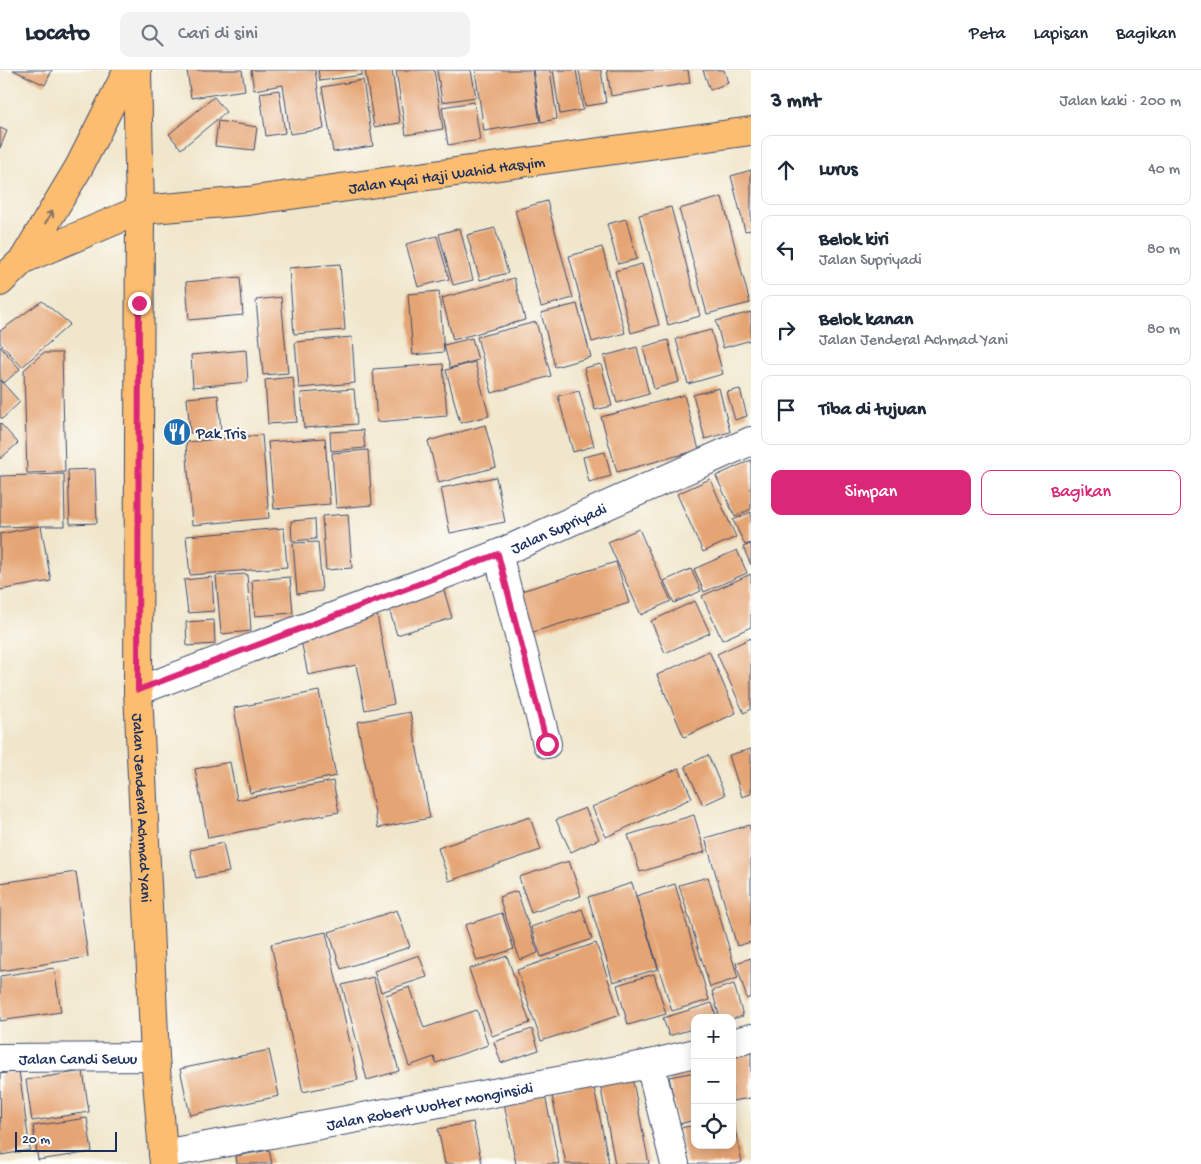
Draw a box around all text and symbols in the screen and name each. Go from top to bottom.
search box [120,12,470,57]
text: Locato [25,20,90,49]
icon: search [138,21,166,49]
text: Cari di sini [178,23,258,46]
text: Peta [969,24,1006,45]
text: Lapisan [1034,24,1088,45]
text: Bagikan [1116,24,1176,45]
text: 3 mnt [771,90,820,115]
text: Jalan kaki · 200 m [1059,93,1181,112]
street label: Jalan Kyai Haji Wahid Hasyim [347,154,547,200]
icon: ahead [772,156,800,184]
text: Lurus [819,159,858,182]
text: 40 m [1148,161,1180,180]
one-way arrow [45,210,55,224]
text: Belok kiri [819,229,889,252]
icon: left [772,236,800,264]
text: 80 m [1147,241,1180,260]
text: Jalan Supriyadi [819,252,922,271]
route end [128,292,151,315]
text: Belok kanan [819,309,913,332]
icon: right [772,316,800,344]
text: 80 m [1147,321,1180,340]
text: Jalan Jenderal Achmad Yani [819,332,1008,351]
icon: arrive [772,396,800,424]
text: Tiba di tujuan [819,399,926,422]
restaurant icon: Pak Tris [162,417,192,447]
place label: Pak Tris [195,426,247,445]
button: Simpan [771,470,971,515]
button: Bagikan [981,470,1181,515]
street label: Jalan Supriyadi [509,501,610,560]
street label: Jalan Jenderal Achmad Yani [126,713,154,903]
route start [536,733,559,756]
map controls [691,1014,736,1149]
button: + [691,1014,736,1059]
street label: Jalan Candi Sewu [19,1051,138,1071]
button: − [691,1059,736,1104]
street label: Jalan Robert Wolter Monginsidi [325,1080,535,1137]
button: locate [691,1104,736,1149]
scale bar [15,1129,118,1152]
text: 20 m [22,1132,50,1149]

